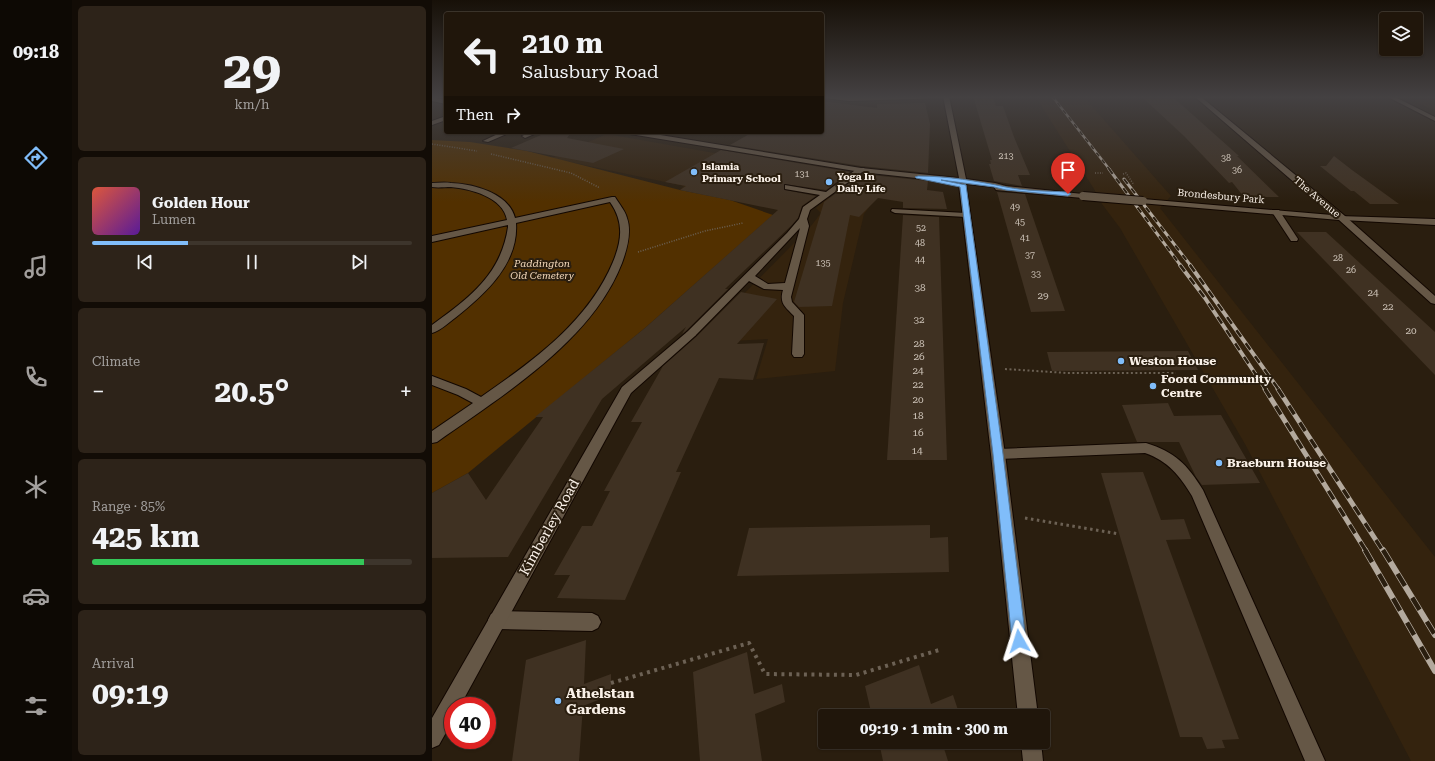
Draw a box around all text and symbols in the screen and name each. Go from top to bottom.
map controls [1379,12,1423,56]
button: layers [1379,12,1423,56]
text: 210 m [522,27,603,60]
icon: left [456,28,508,80]
text: 29 [223,40,281,101]
text: 09:18 [13,41,59,62]
text: Salusbury Road [522,61,658,82]
text: km/h [235,97,269,112]
icon: right [502,104,524,126]
text: Then [456,106,494,124]
icon: directions [22,144,50,172]
house number: 213 [998,151,1014,161]
pin [1051,153,1085,194]
house number: 38 [1221,153,1231,163]
icon: arrive [1057,159,1079,181]
place label: Islamia Primary School [702,161,781,184]
house number: 36 [1232,165,1242,175]
marker: Islamia Primary School [689,167,699,177]
house number: 131 [794,169,810,179]
place label: Yoga In Daily Life [837,171,886,194]
street label: The Avenue [1292,174,1343,220]
marker: Yoga In Daily Life [824,177,834,187]
street label: Brondesbury Park [1177,187,1266,205]
text: Golden Hour [152,194,250,212]
house number: 49 [1010,202,1020,212]
text: Lumen [152,212,196,227]
house number: 45 [1015,217,1025,227]
house number: 52 [916,223,926,233]
house number: 41 [1020,233,1030,243]
house number: 48 [915,238,925,248]
house number: 37 [1025,250,1035,260]
icon: previous [134,251,156,273]
icon: pause [241,251,263,273]
icon: next [348,251,370,273]
icon: music [22,253,50,281]
house number: 28 [1333,253,1343,263]
house number: 44 [915,255,925,265]
park label: Paddington Old Cemetery [510,258,575,281]
house number: 135 [815,258,831,268]
house number: 26 [1346,265,1356,275]
house number: 33 [1031,269,1041,279]
house number: 38 [914,282,926,293]
house number: 24 [1367,287,1379,298]
house number: 29 [1037,290,1049,301]
house number: 22 [1382,301,1394,312]
house number: 32 [913,314,925,325]
house number: 20 [1405,325,1417,336]
house number: 28 [913,338,925,349]
house number: 26 [913,351,925,362]
text: Climate [92,354,140,369]
place label: Weston House [1129,354,1216,368]
marker: Weston House [1116,356,1126,366]
icon: phone [22,363,50,391]
house number: 24 [912,365,924,376]
place label: Foord Community Centre [1161,372,1272,400]
text: 20.5° [215,374,289,409]
text: − [92,379,104,404]
text: + [400,379,412,404]
house number: 22 [912,379,924,390]
marker: Foord Community Centre [1148,381,1158,391]
house number: 20 [912,394,924,405]
house number: 18 [912,410,924,421]
house number: 16 [912,427,924,438]
house number: 14 [911,445,923,456]
place label: Braeburn House [1227,456,1326,470]
marker: Braeburn House [1214,458,1224,468]
icon: climate [22,473,50,501]
street label: Kimberley Road [516,476,582,578]
text: Range · 85% [92,499,165,514]
text: 425 km [92,519,200,554]
icon: car [22,582,50,610]
position arrow [998,620,1040,662]
text: Arrival [92,656,134,671]
text: 09:19 [92,676,169,711]
place label: Athelstan Gardens [566,685,635,717]
icon: filters [22,692,50,720]
marker: Athelstan Gardens [553,696,563,706]
speed limit sign: 40 [444,697,496,749]
text: 09:19 · 1 min · 300 m [860,720,1008,738]

